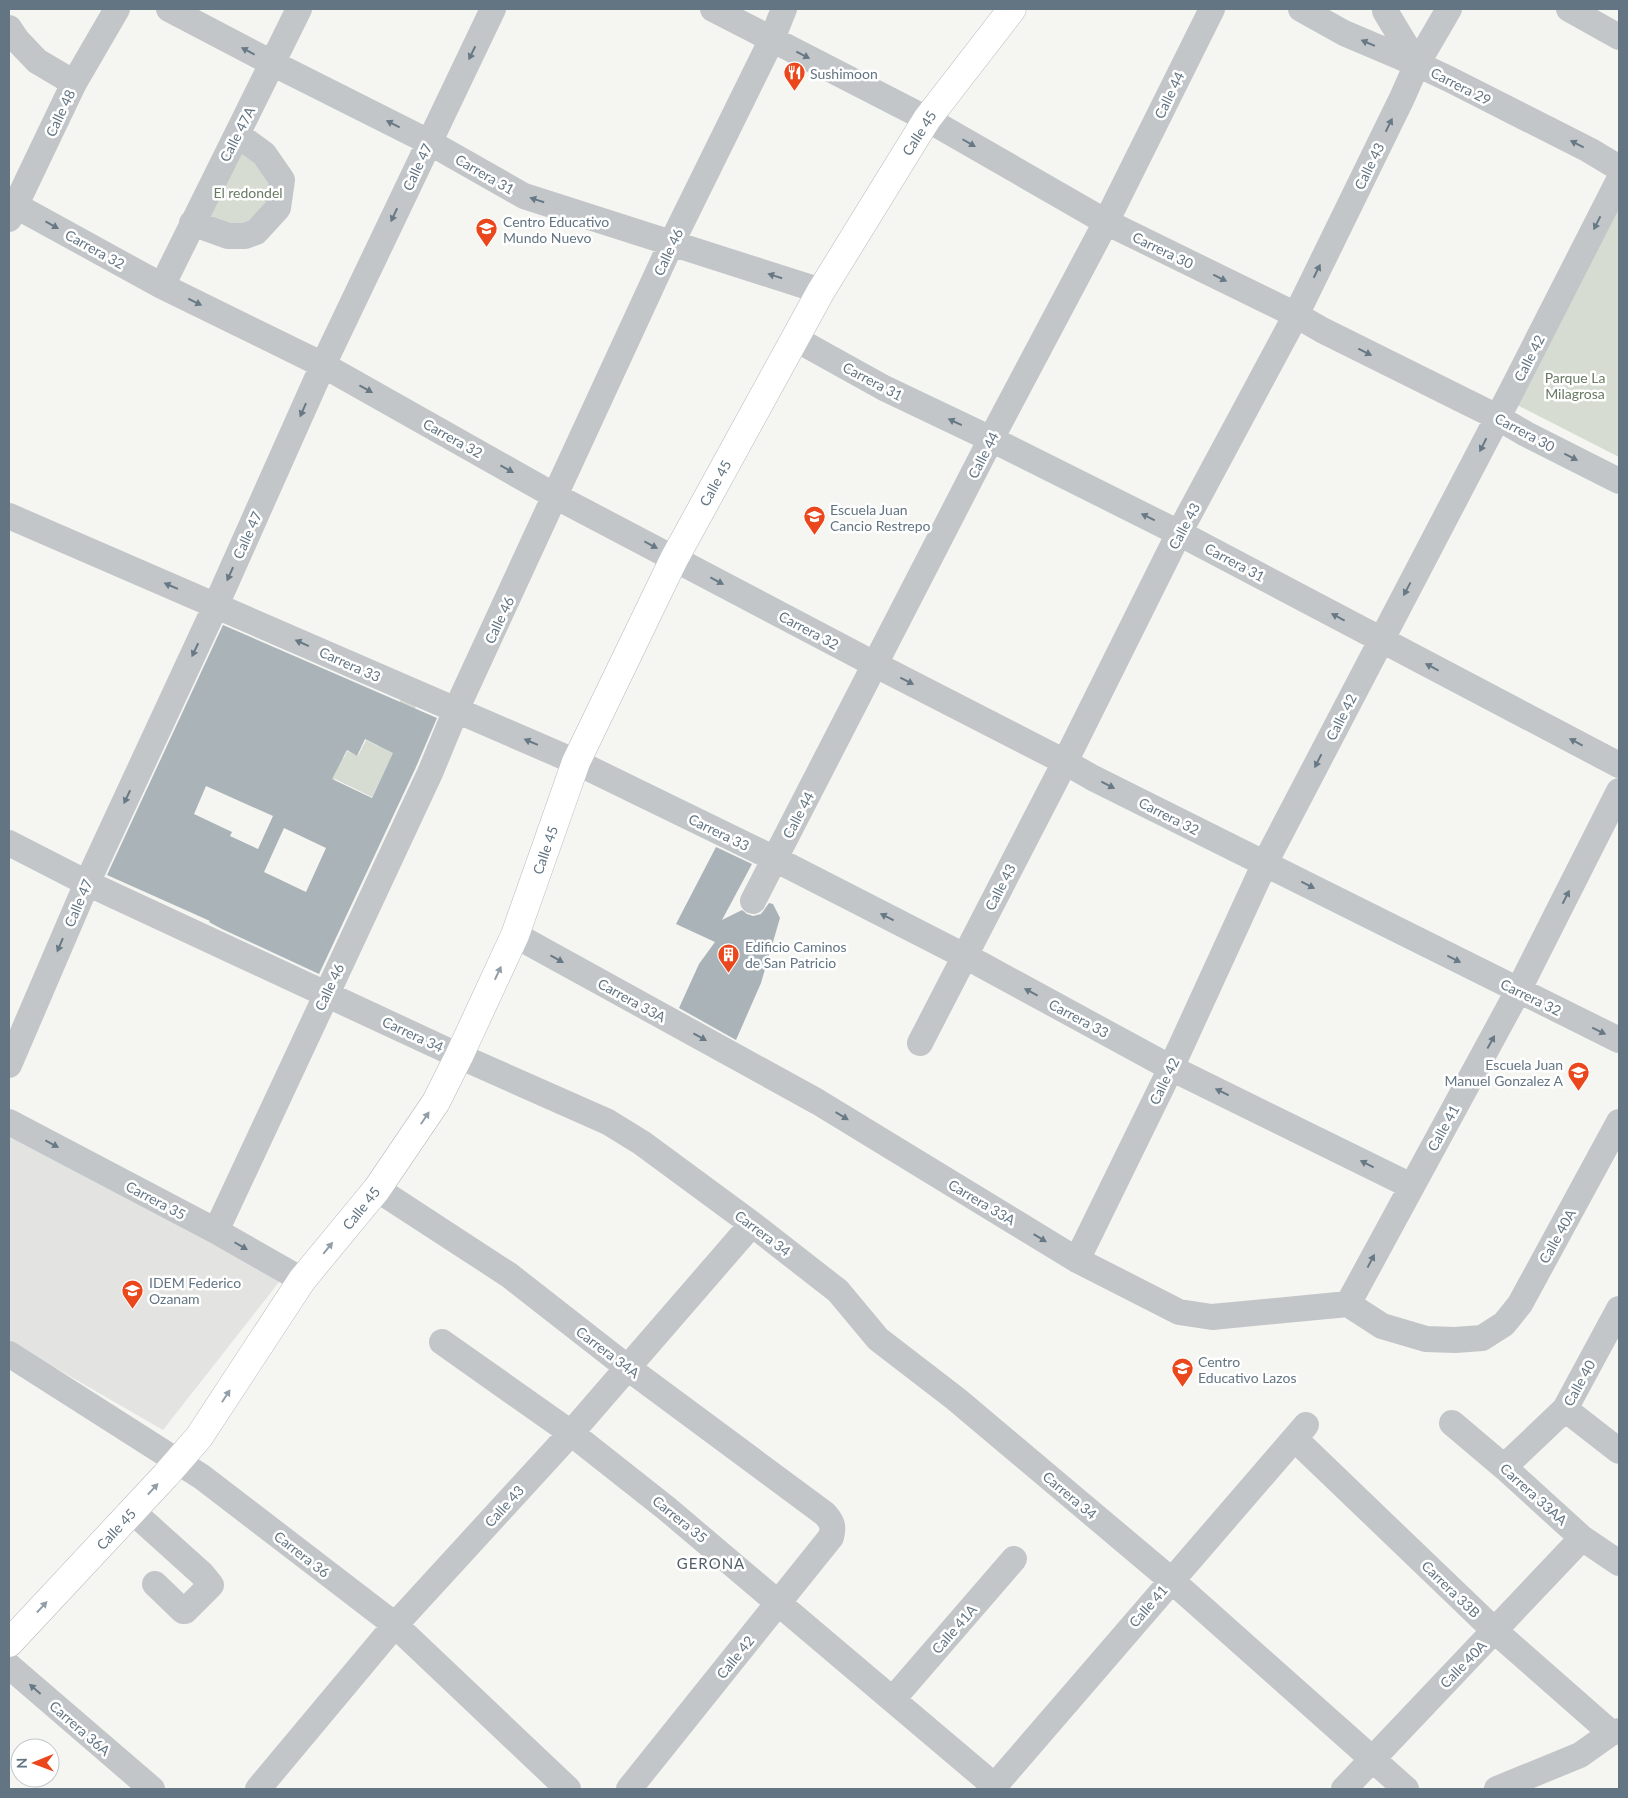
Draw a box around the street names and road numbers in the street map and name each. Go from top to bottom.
street label: Carrera 29 [1428,64,1494,108]
street label: Calle 44 [1150,69,1188,121]
street label: Calle 48 [42,87,78,139]
street label: Calle 47A [216,103,258,164]
street label: Calle 45 [898,107,940,159]
street label: Calle 43 [1350,140,1388,192]
street label: Calle 47 [399,141,435,193]
street label: Carrera 31 [452,150,518,198]
street label: Carrera 32 [62,226,128,272]
street label: Calle 46 [650,226,686,278]
street label: Carrera 30 [1130,228,1196,272]
street label: Calle 42 [1510,332,1548,384]
street label: Carrera 31 [840,358,906,404]
street label: Carrera 30 [1492,409,1558,455]
street label: Carrera 32 [420,415,486,461]
street label: Calle 44 [964,429,1002,481]
street label: Calle 45 [695,457,735,509]
street label: Calle 43 [1165,500,1203,552]
street label: Calle 47 [229,509,265,561]
street label: Carrera 31 [1202,539,1268,585]
street label: Calle 46 [481,594,517,646]
street label: Carrera 32 [776,607,842,653]
street label: Carrera 33 [317,643,383,685]
street label: Calle 42 [1322,691,1360,743]
street label: Calle 44 [779,789,817,841]
street label: Carrera 32 [1136,794,1202,838]
street label: Carrera 33 [686,810,752,854]
street label: Calle 45 [529,824,561,876]
street label: Calle 43 [981,861,1019,913]
street label: Calle 47 [60,877,96,929]
street label: Calle 46 [311,961,347,1013]
street label: Carrera 33A [595,974,669,1026]
street label: Carrera 32 [1498,975,1564,1019]
street label: Carrera 33 [1046,995,1112,1041]
street label: Carrera 34 [380,1012,446,1056]
street label: Calle 42 [1145,1055,1183,1107]
street label: Calle 41 [1423,1102,1463,1154]
street label: Carrera 33A [946,1175,1019,1229]
street label: Carrera 35 [123,1177,189,1223]
street label: Calle 45 [339,1183,383,1233]
street label: Calle 40A [1535,1205,1579,1266]
street label: Carrera 34 [732,1207,794,1259]
street label: Carrera 34A [573,1323,643,1382]
street label: Calle 40 [1559,1357,1599,1409]
street label: Carrera 33AA [1497,1459,1571,1529]
street label: Carrera 34 [1039,1467,1101,1523]
street label: Calle 43 [481,1482,527,1530]
street label: Carrera 35 [649,1492,711,1546]
street label: Calle 45 [93,1505,139,1553]
street label: Carrera 36 [271,1527,333,1581]
street label: Carrera 33B [1418,1557,1484,1621]
street label: Calle 41 [1125,1582,1171,1630]
street label: Calle 41A [928,1601,980,1657]
street label: Calle 42 [713,1632,757,1682]
street label: Calle 40A [1436,1636,1490,1691]
street label: Carrera 36A [46,1697,114,1759]

